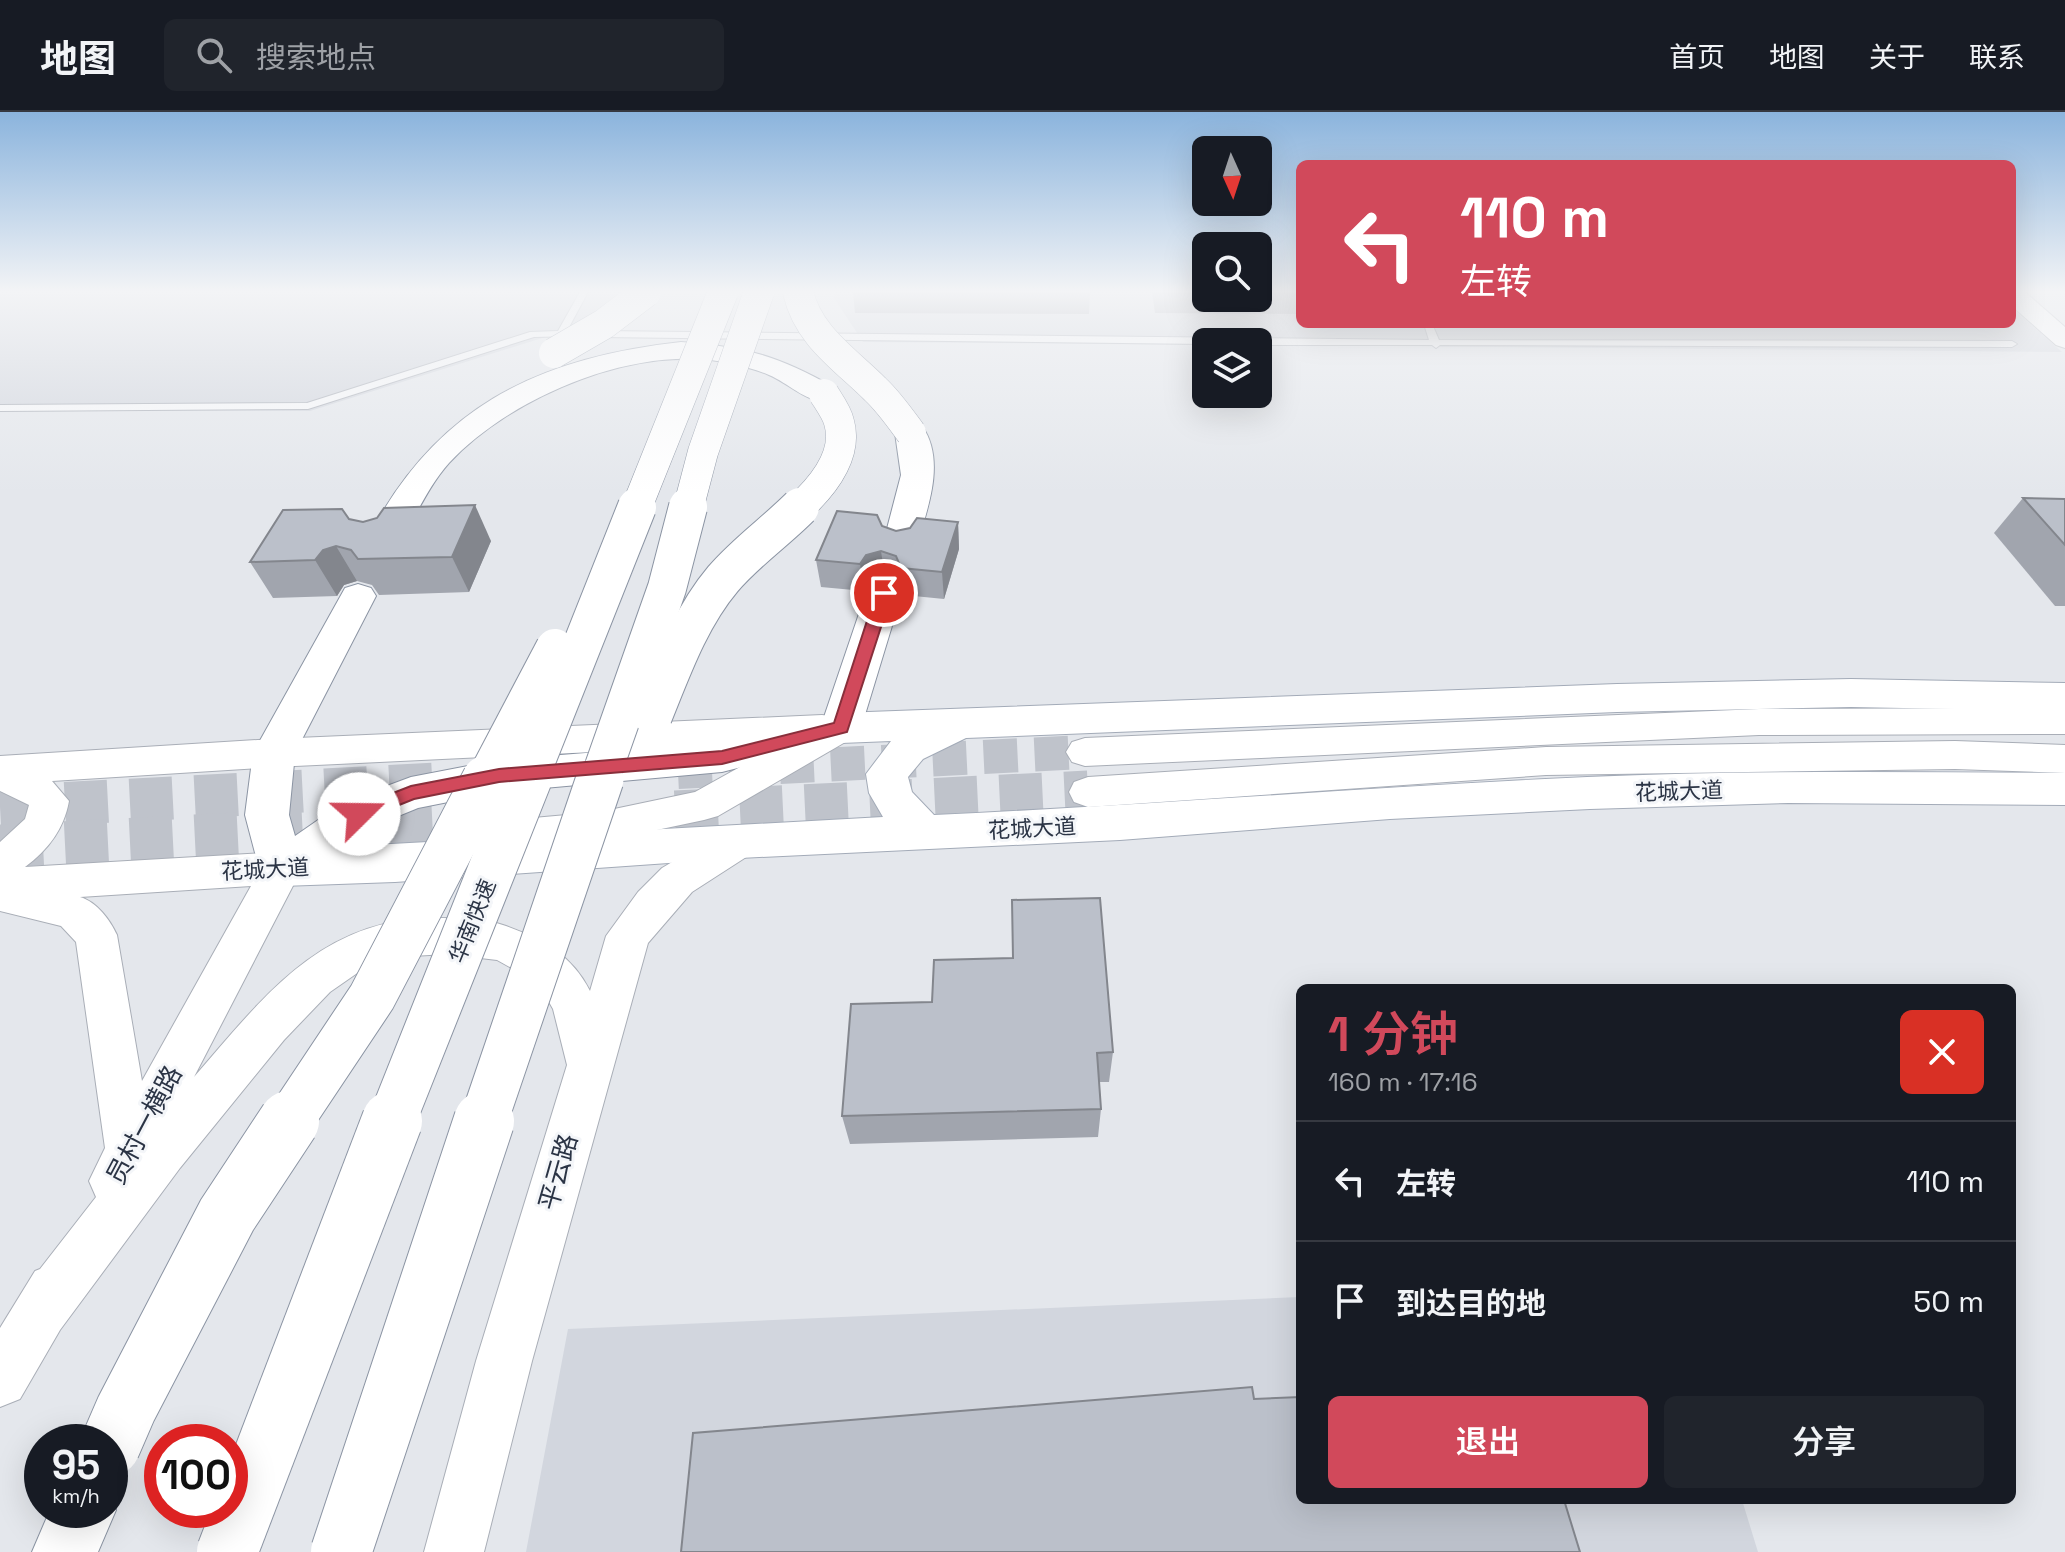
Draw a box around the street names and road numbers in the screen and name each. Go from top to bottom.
street label: 花城大道 [1635,775,1723,807]
street label: 花城大道 [987,812,1077,844]
street label: 花城大道 [220,853,310,885]
street label: 华南快速 [443,875,501,967]
street label: 员村一横路 [98,1060,190,1190]
street label: 平云路 [531,1130,585,1214]

